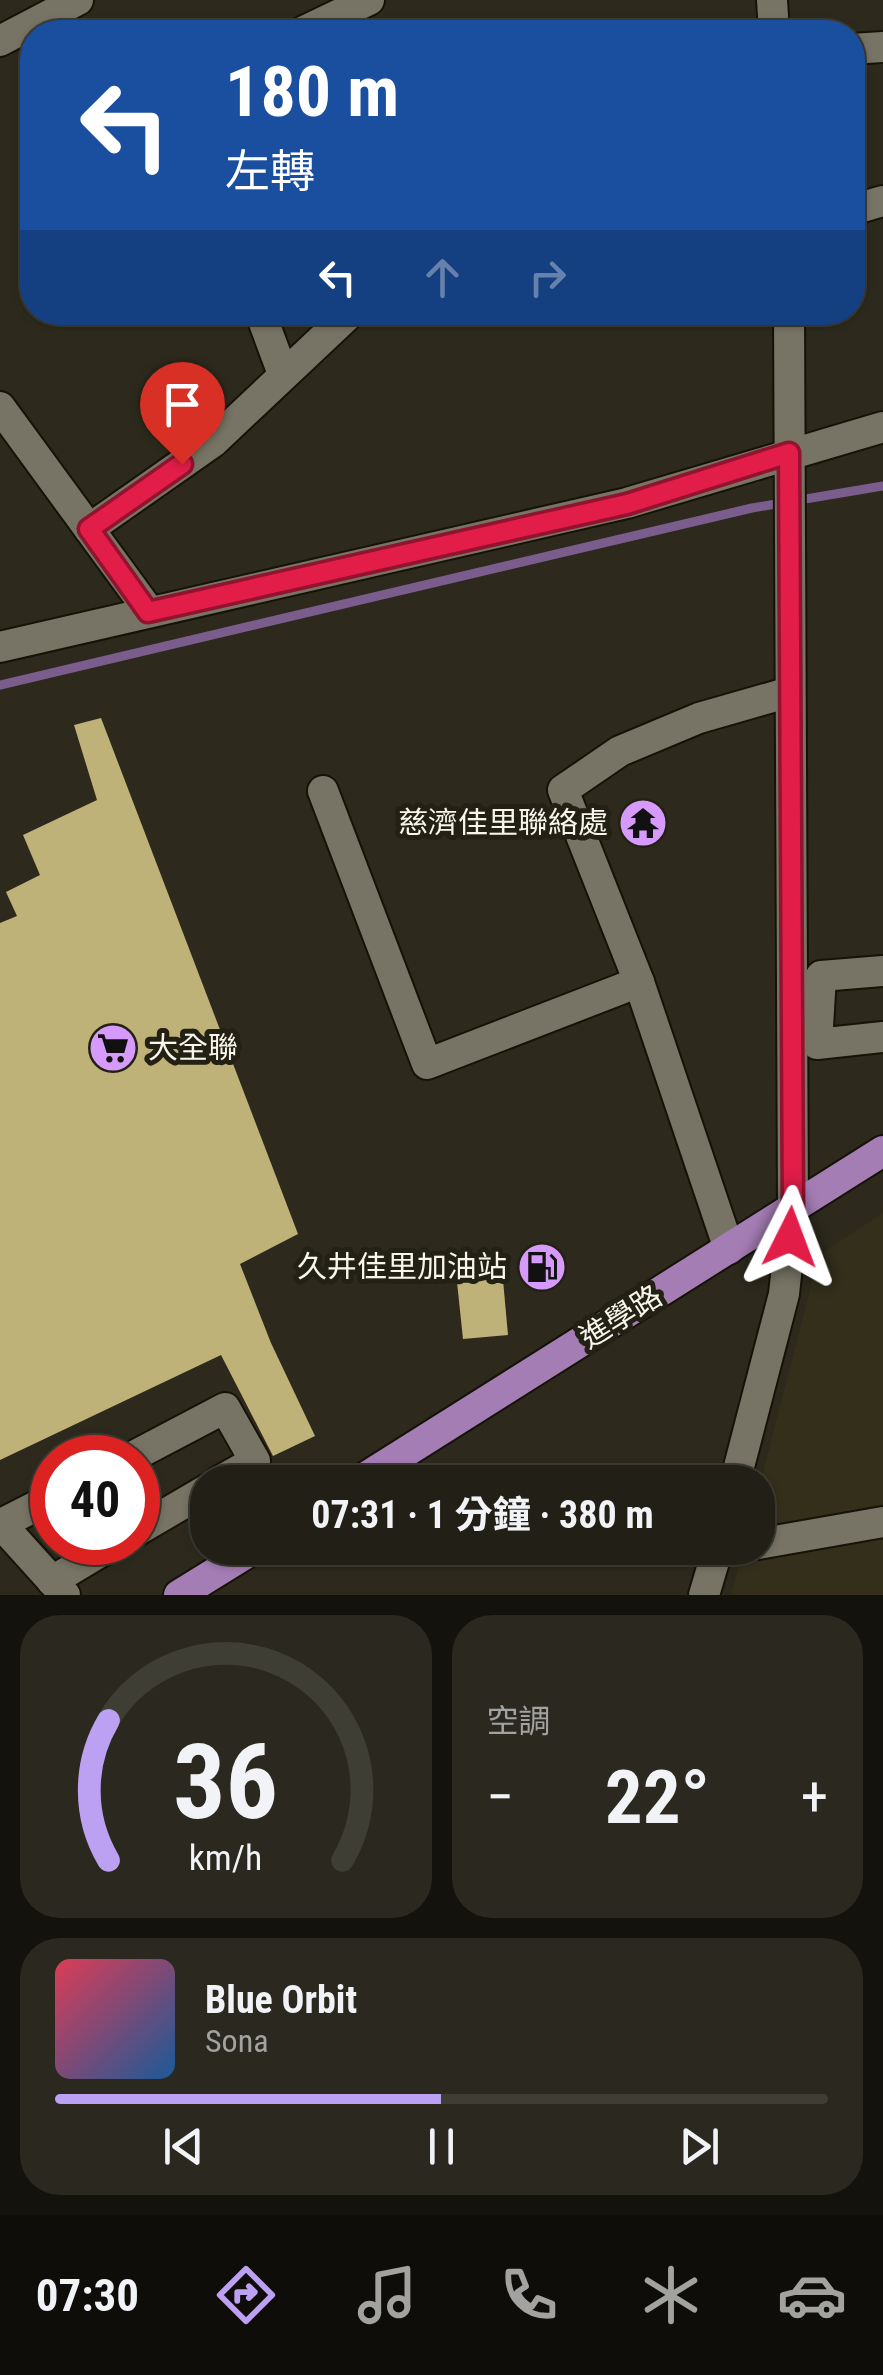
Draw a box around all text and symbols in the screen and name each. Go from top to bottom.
text: 180 m [225,51,399,133]
icon: left [60,60,190,190]
text: 左轉 [225,145,315,198]
icon: left [310,250,365,305]
icon: ahead [415,250,470,305]
icon: right [520,250,575,305]
pin [140,362,225,465]
icon: arrive [155,377,210,432]
temple icon: 慈濟佳里聯絡處 [617,797,669,849]
place label: 慈濟佳里聯絡處 [398,805,608,840]
supermarket icon: 大全聯 [87,1022,139,1074]
place label: 大全聯 [148,1030,238,1065]
position arrow [738,1185,842,1289]
fuel station icon: 久井佳里加油站 [516,1241,568,1293]
place label: 久井佳里加油站 [297,1249,507,1284]
street label: 進學路 [573,1278,668,1355]
speed limit sign: 40 [30,1435,160,1565]
text: 07:31 · 1 分鐘 · 380 m [311,1493,654,1537]
text: 空調 [487,1702,551,1740]
text: 36 [173,1722,278,1843]
text: 22° [605,1753,710,1841]
text: − [487,1765,514,1829]
text: + [801,1765,828,1829]
text: km/h [189,1837,263,1879]
text: Blue Orbit [205,1978,357,2022]
text: Sona [205,2022,268,2060]
icon: previous [156,2119,211,2174]
icon: pause [414,2119,469,2174]
icon: next [672,2119,727,2174]
icon: directions [211,2260,281,2330]
icon: music [352,2260,422,2330]
icon: phone [494,2260,564,2330]
icon: climate [636,2260,706,2330]
icon: car [777,2260,847,2330]
text: 07:30 [36,2269,139,2322]

